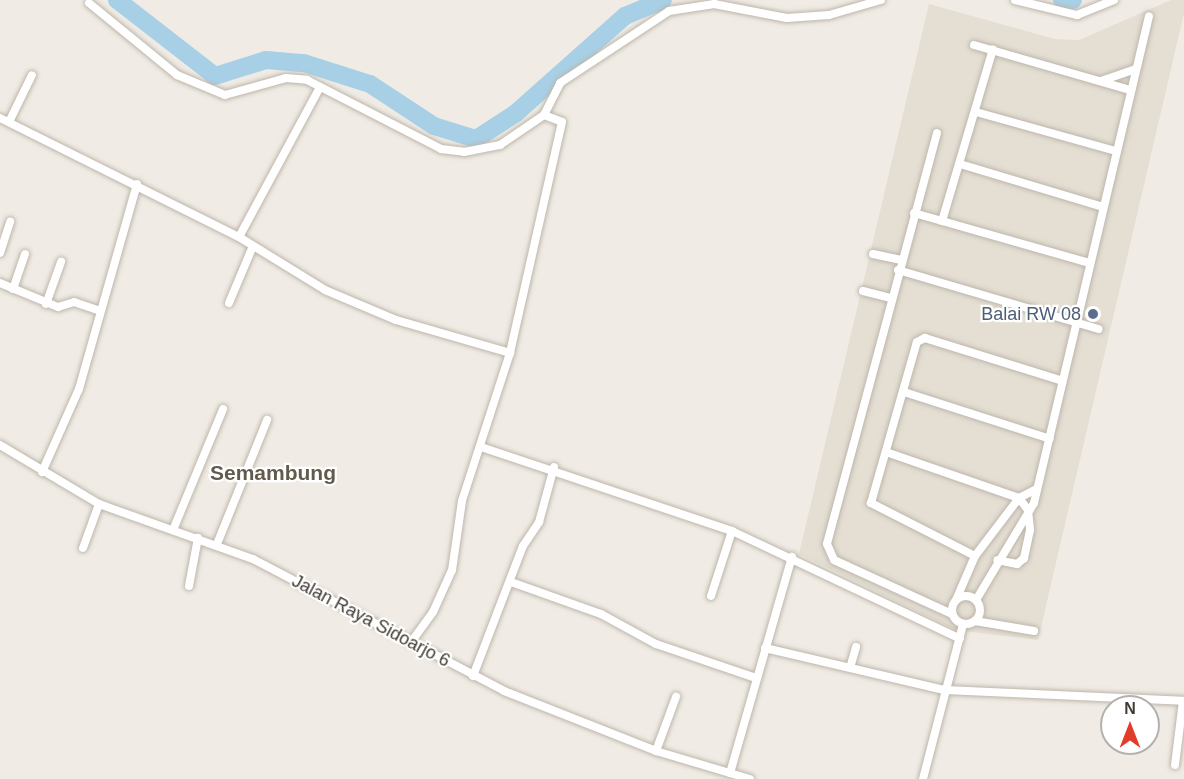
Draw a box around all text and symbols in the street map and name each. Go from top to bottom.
place label: Balai RW 08 [981,303,1081,325]
marker: Balai RW 08 [1086,307,1100,321]
district label: Semambung [210,460,336,486]
street label: Jalan Raya Sidoarjo 6 [288,570,454,672]
north arrow [1100,695,1160,755]
text: N [1124,700,1136,717]

